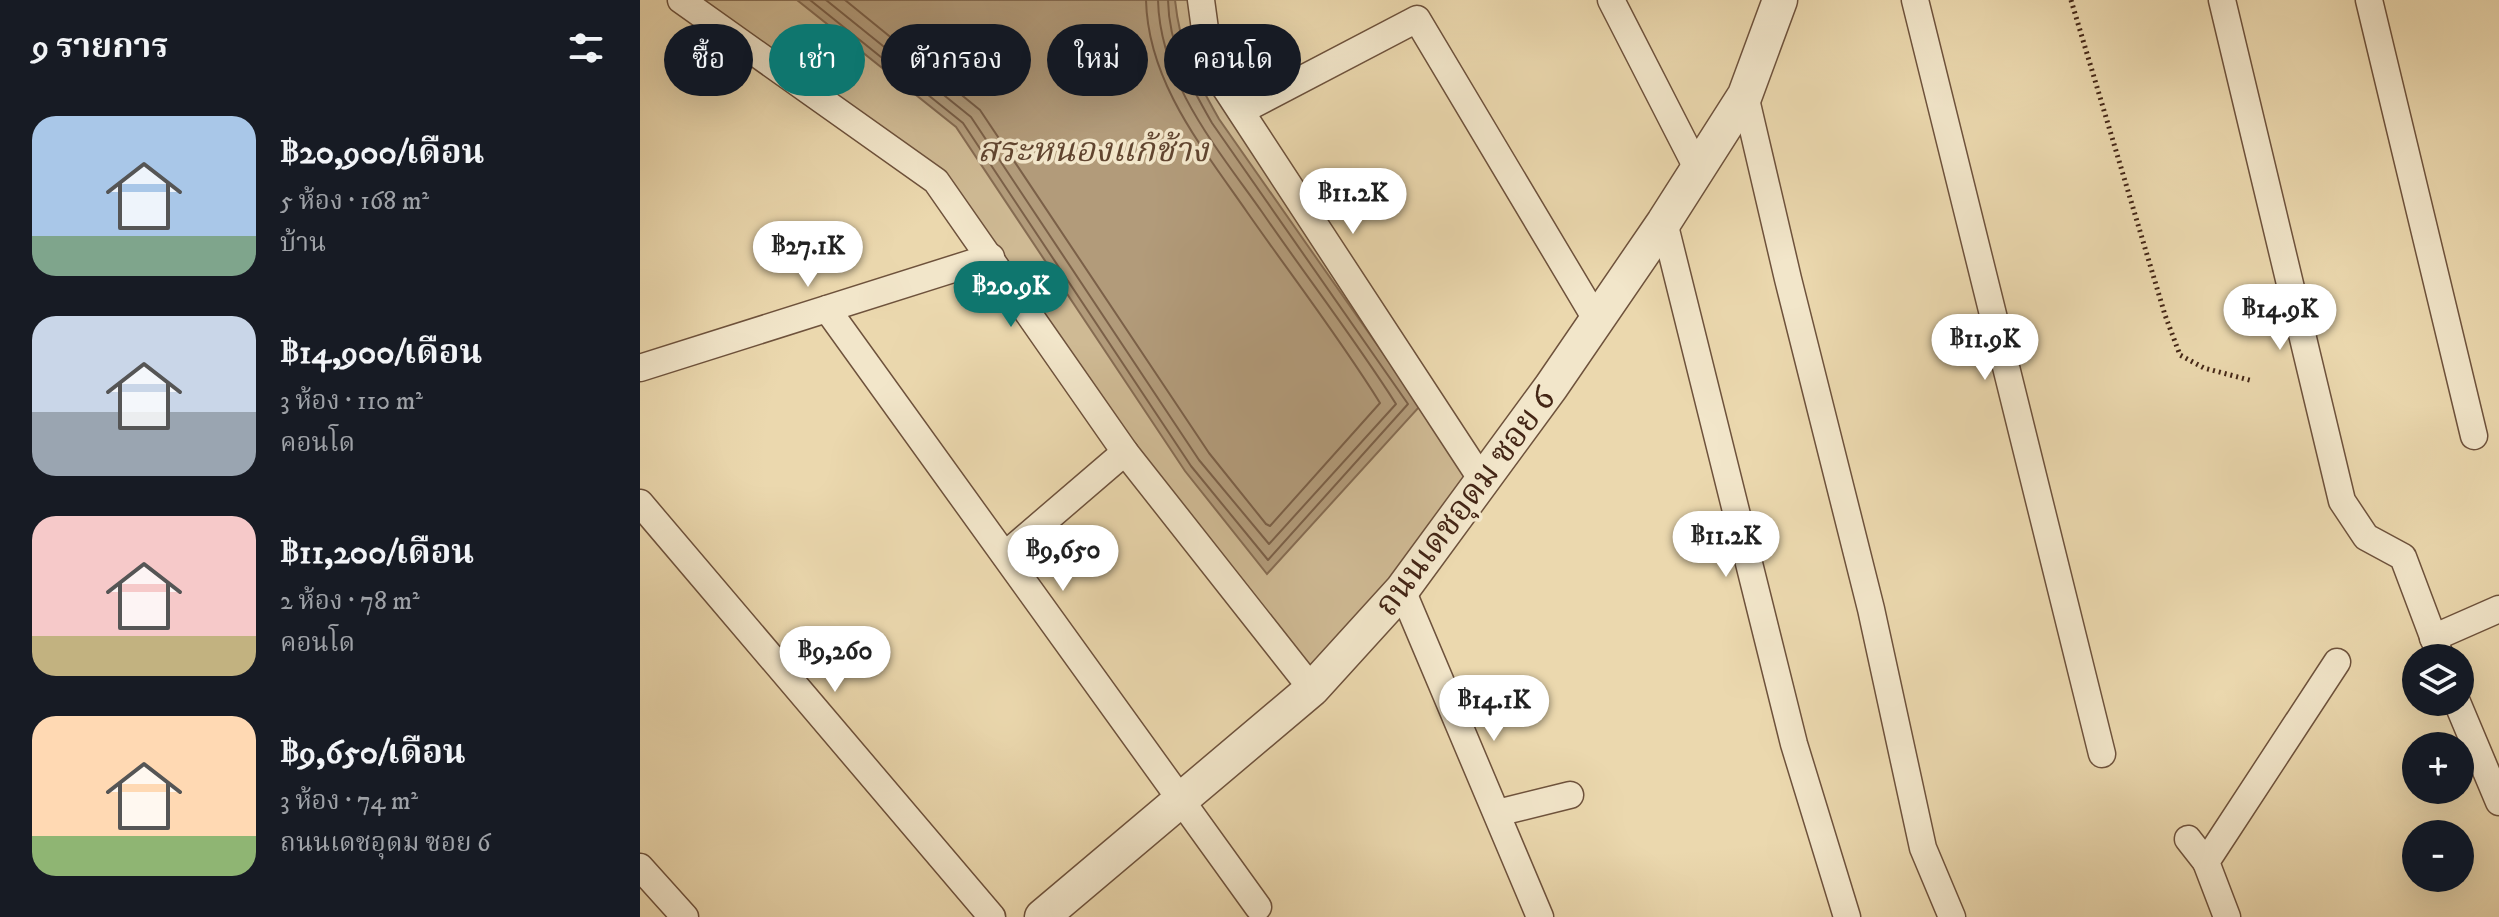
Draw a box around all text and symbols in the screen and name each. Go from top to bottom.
chip: ซื้อ [664,24,753,96]
chip: เช่า [769,24,865,96]
chip: ตัวกรอง [881,24,1031,96]
chip: ใหม่ [1047,24,1148,96]
chip: คอนโด [1164,24,1301,96]
text: 9 รายการ [32,26,168,68]
icon: filters [564,26,608,70]
park label: สระหนองแก้ช้าง [978,130,1210,172]
text: ฿20,900/เดือน [280,132,484,174]
icon: home [96,148,192,244]
pin: ฿11.2K [1288,168,1418,236]
text: ฿11.2K [1318,177,1388,210]
text: 5 ห้อง · 168 m² [280,185,429,218]
pin: ฿27.1K [743,221,873,289]
text: บ้าน [280,227,326,260]
text: ฿27.1K [771,230,845,263]
pin: ฿20.9K [946,261,1076,329]
text: ฿20.9K [972,270,1050,303]
pin: ฿14.9K [2215,284,2345,352]
text: ฿14.9K [2241,293,2319,326]
pin: ฿11.9K [1920,314,2050,382]
text: ฿11.9K [1949,323,2021,356]
text: ฿14,900/เดือน [280,332,482,374]
icon: home [96,348,192,444]
street label: ถนนเดชอุดม ซอย 6 [1366,379,1566,625]
text: 3 ห้อง · 110 m² [280,385,423,418]
text: คอนโด [280,427,355,460]
pin: ฿11.2K [1661,511,1791,579]
text: ฿11.2K [1691,520,1761,553]
pin: ฿9,650 [998,525,1128,593]
text: ฿11,200/เดือน [280,532,474,574]
text: ฿9,650 [1026,534,1100,567]
icon: home [96,548,192,644]
text: 2 ห้อง · 78 m² [280,585,420,618]
pin: ฿9,260 [770,626,900,694]
text: คอนโด [280,627,355,660]
text: ฿9,260 [798,635,872,668]
map controls [2402,644,2474,892]
button: layers [2402,644,2474,716]
pin: ฿14.1K [1429,675,1559,743]
text: ฿14.1K [1457,684,1531,717]
text: ฿9,650/เดือน [280,732,466,774]
button: + [2402,732,2474,804]
icon: home [96,748,192,844]
text: 3 ห้อง · 74 m² [280,785,418,818]
button: − [2402,820,2474,892]
text: ถนนเดชอุดม ซอย 6 [280,827,491,860]

